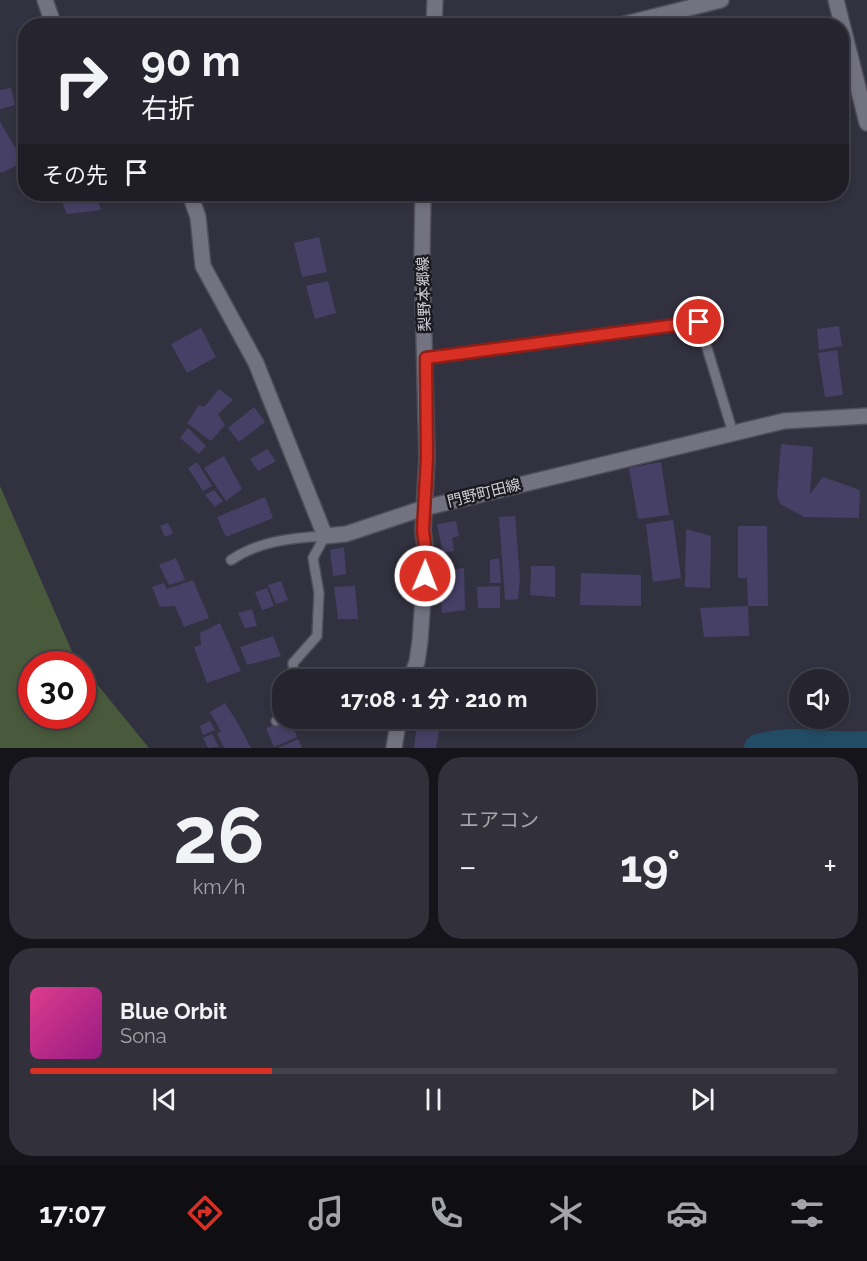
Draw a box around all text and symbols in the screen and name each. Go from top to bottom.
text: 90 m [141,37,241,86]
icon: right [42,42,120,120]
text: 右折 [141,93,195,124]
icon: arrive [120,156,153,189]
text: その先 [42,162,108,188]
street label: 梨野本郷線 [414,256,434,332]
pin [673,296,724,347]
icon: arrive [682,305,715,338]
street label: 門野町田線 [445,475,523,511]
position arrow [393,544,457,608]
speed limit sign: 30 [18,651,96,729]
map controls [789,669,849,729]
button: sound [789,669,849,729]
text: 17:08 · 1 分 · 210 m [340,686,528,712]
text: 26 [173,790,265,881]
text: エアコン [459,808,539,832]
text: 19° [620,840,680,893]
text: − [459,847,477,886]
text: + [823,847,837,886]
text: km/h [193,875,245,899]
text: Blue Orbit [120,998,227,1024]
text: Sona [120,1024,167,1048]
icon: previous [148,1083,181,1116]
icon: pause [417,1083,450,1116]
icon: next [686,1083,719,1116]
icon: directions [184,1192,226,1234]
icon: music [305,1192,347,1234]
icon: phone [425,1192,467,1234]
icon: climate [545,1192,587,1234]
icon: car [666,1192,708,1234]
icon: filters [786,1192,828,1234]
text: 17:07 [39,1198,106,1229]

